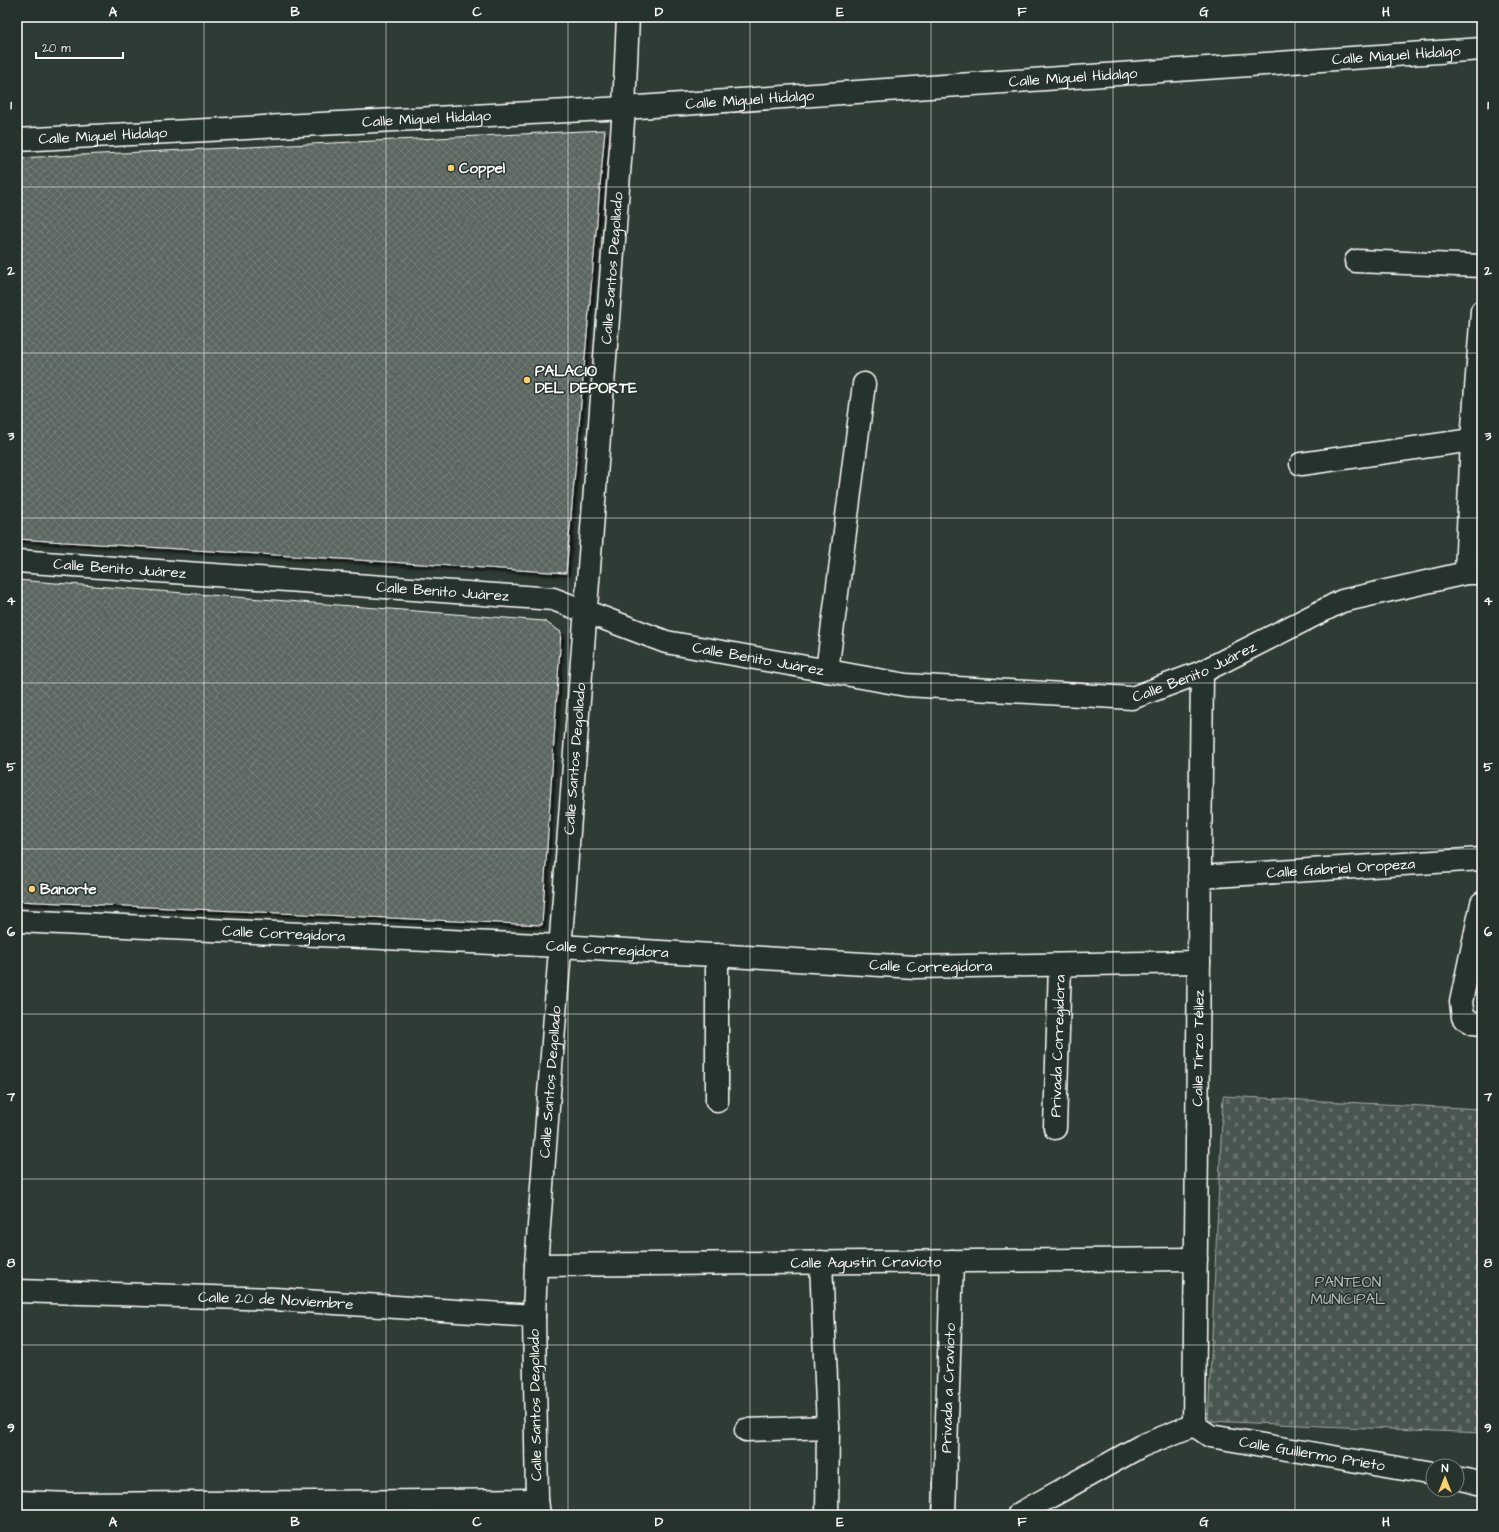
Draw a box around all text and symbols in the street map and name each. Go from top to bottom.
text: A [109,3,118,21]
text: B [290,3,300,21]
text: C [472,3,482,21]
text: D [655,3,664,21]
text: E [836,3,844,21]
text: F [1017,3,1027,21]
text: G [1199,3,1209,21]
text: H [1382,3,1390,21]
scale bar [36,34,123,60]
text: 20 m [42,40,71,57]
street label: Calle Miguel Hidalgo [1331,40,1462,70]
street label: Calle Miguel Hidalgo [1008,63,1139,93]
street label: Calle Miguel Hidalgo [685,85,815,115]
text: 1 [10,96,12,114]
text: 1 [1487,96,1489,114]
street label: Calle Miguel Hidalgo [362,105,492,133]
street label: Calle Miguel Hidalgo [38,122,168,150]
place label: Coppel [459,158,506,179]
marker: Coppel [446,163,456,173]
street label: Calle Santos Degollado [596,191,629,345]
text: 2 [6,262,15,280]
text: 2 [1483,262,1492,280]
place label: PALACIO DEL DEPORTE [535,361,637,399]
marker: PALACIO DEL DEPORTE [522,375,532,385]
text: 3 [7,427,15,445]
text: 3 [1484,427,1492,445]
street label: Calle Benito Juárez [52,554,187,584]
street label: Calle Benito Juárez [376,577,511,607]
text: 4 [7,592,16,610]
text: 4 [1484,592,1493,610]
street label: Calle Benito Juárez [1129,636,1261,708]
street label: Calle Benito Juárez [691,637,826,681]
street label: Calle Santos Degollado [559,681,591,836]
text: 5 [6,758,16,776]
text: 5 [1483,758,1493,776]
street label: Calle Gabriel Oropeza [1266,853,1416,884]
place label: Banorte [40,879,97,900]
marker: Banorte [27,884,37,894]
street label: Calle Corregidora [222,920,346,947]
text: 6 [7,923,16,941]
text: 6 [1484,923,1493,941]
street label: Calle Corregidora [545,935,670,963]
street label: Calle Corregidora [869,954,993,978]
street label: Privada Corregidora [1045,974,1071,1118]
street label: Calle Tirzo Téllez [1187,989,1210,1106]
street label: Calle Santos Degollado [534,1004,567,1159]
text: 7 [6,1088,16,1106]
text: 7 [1483,1088,1493,1106]
street label: Calle Agustín Cravioto [790,1251,942,1274]
text: 8 [7,1254,16,1272]
text: 8 [1484,1254,1493,1272]
park label: PANTEON MUNICIPAL [1311,1272,1386,1310]
street label: Calle 20 de Noviembre [198,1287,354,1315]
street label: Privada a Cravioto [936,1322,961,1453]
street label: Calle Santos Degollado [524,1328,548,1481]
text: 9 [7,1419,15,1437]
text: 9 [1484,1419,1492,1437]
street label: Calle Guillermo Prieto [1238,1431,1387,1477]
north arrow [1425,1458,1465,1498]
text: N [1442,1461,1449,1476]
text: A [109,1513,118,1531]
text: B [290,1513,300,1531]
text: C [472,1513,482,1531]
text: D [655,1513,664,1531]
text: E [836,1513,844,1531]
text: F [1017,1513,1027,1531]
text: G [1199,1513,1209,1531]
text: H [1382,1513,1390,1531]

